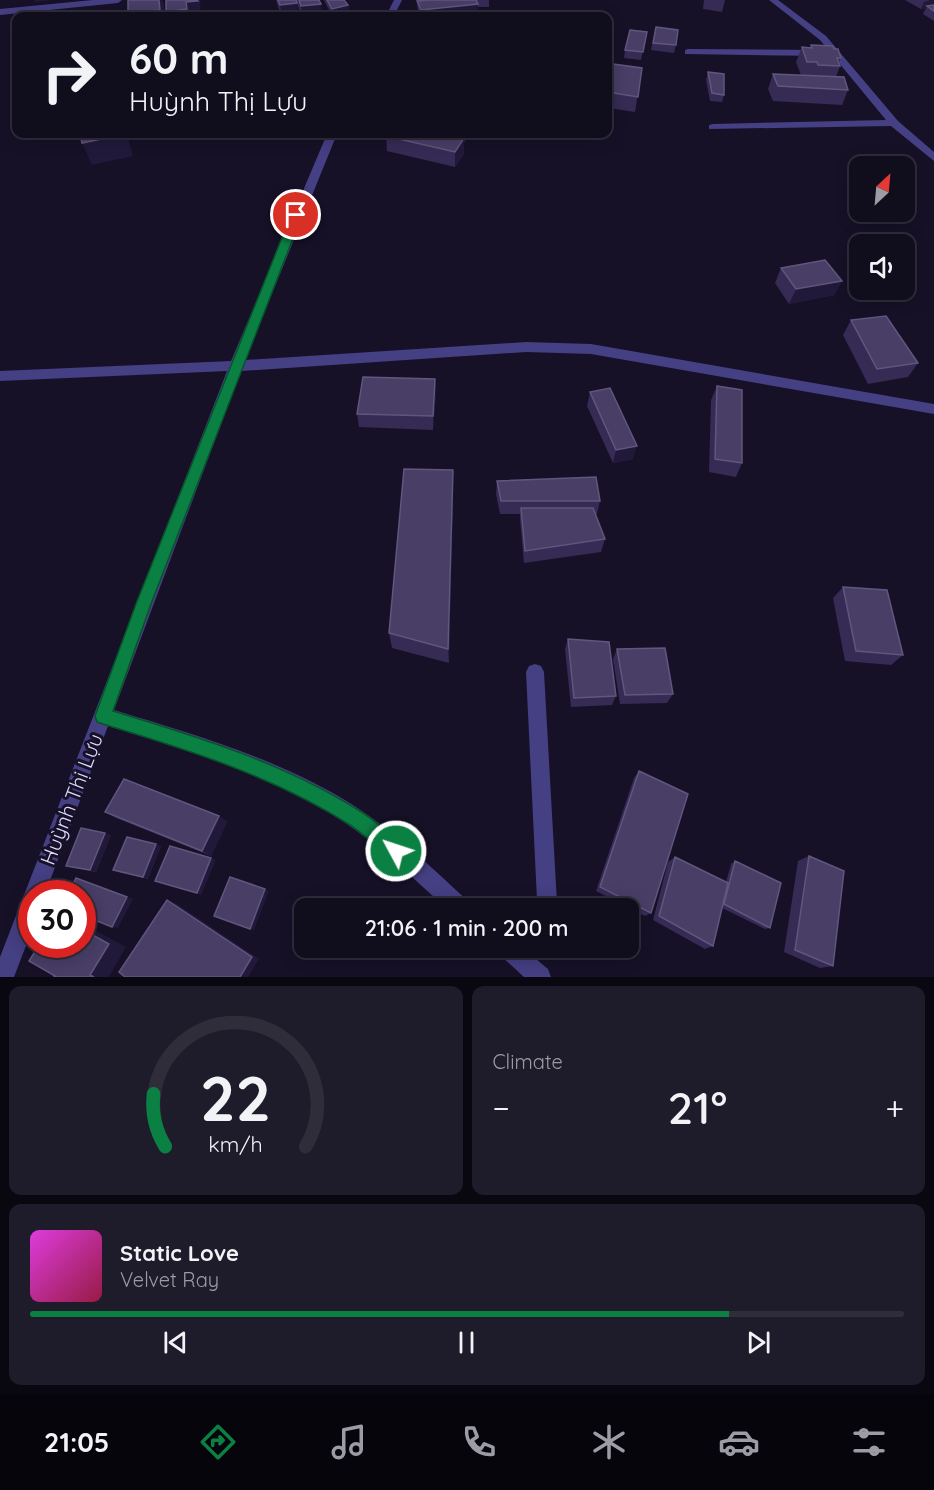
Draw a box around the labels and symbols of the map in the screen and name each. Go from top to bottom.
north arrow [849,156,915,222]
pin [270,189,321,240]
street label: Huỳnh Thị Lựu [34,730,108,868]
position arrow [364,819,428,883]
speed limit sign: 30 [18,880,96,958]

